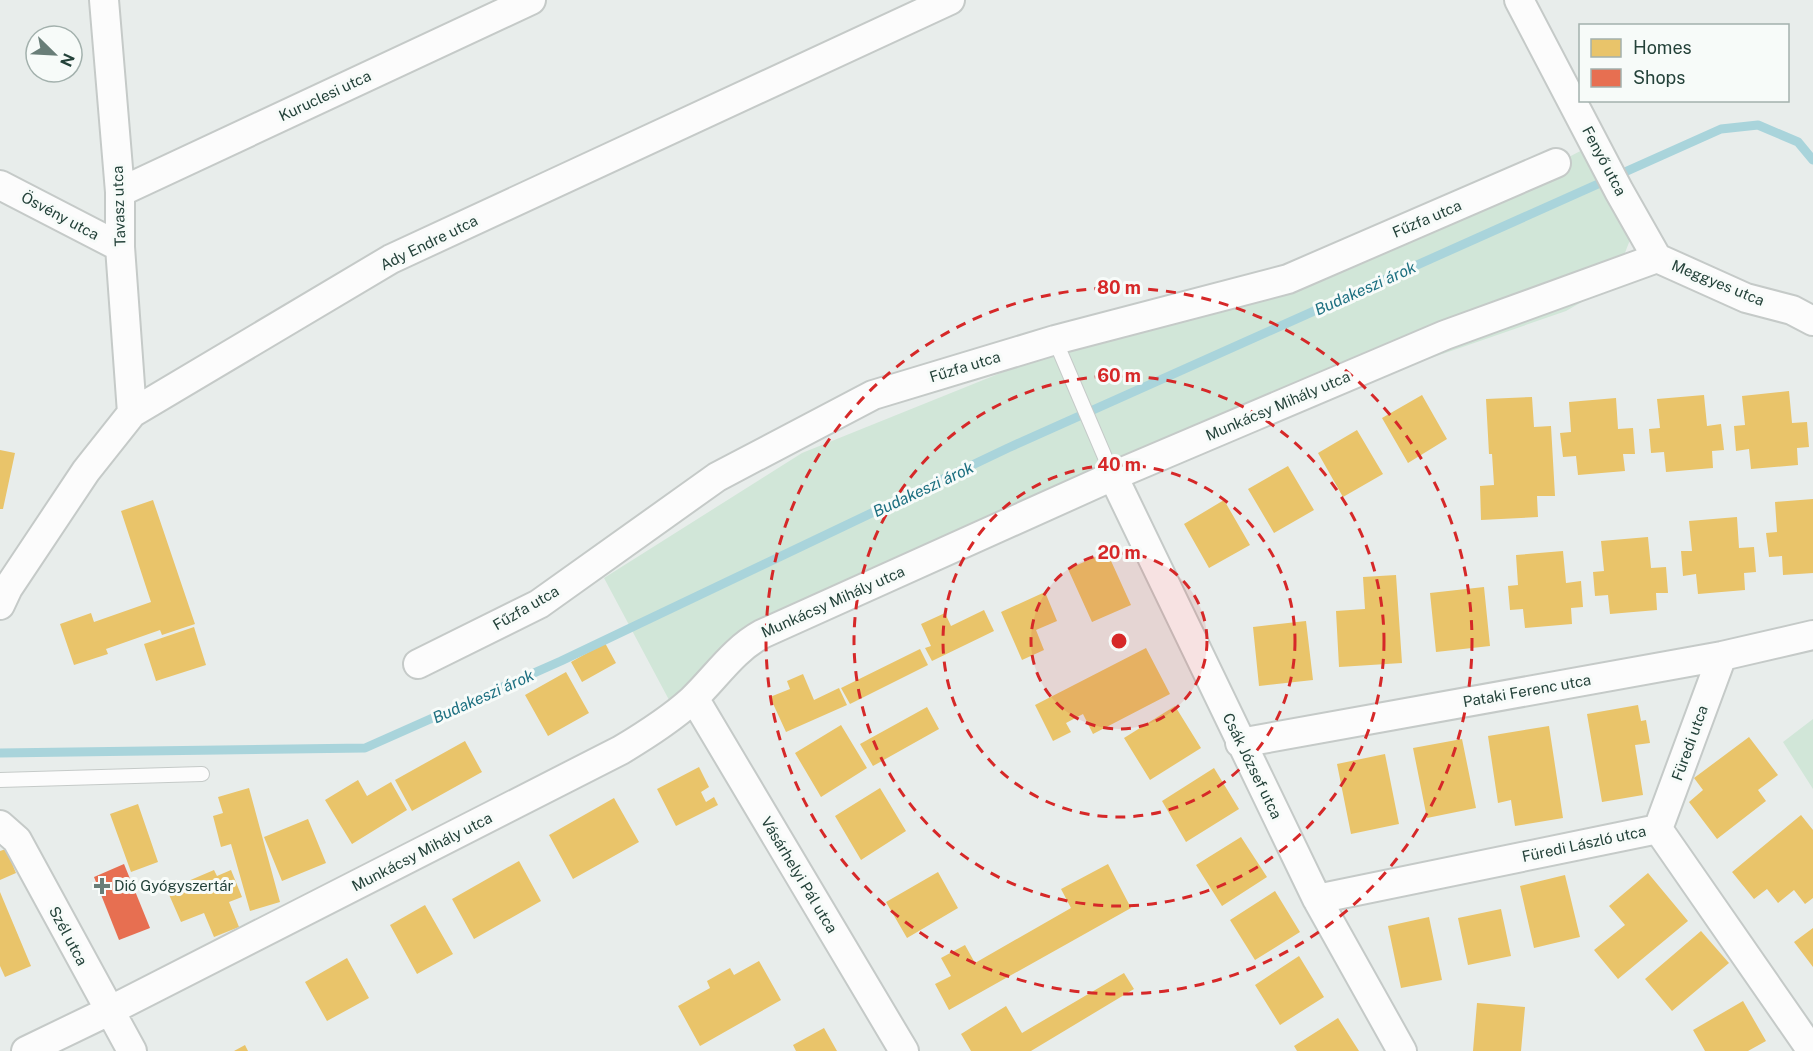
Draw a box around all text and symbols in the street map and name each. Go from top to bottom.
north arrow [24,24,84,84]
legend [1579,24,1789,102]
text: Homes [1633,37,1692,58]
text: N [56,50,78,69]
street label: Kuruclesi utca [276,67,373,124]
text: Shops [1633,67,1685,88]
street label: Fenyő utca [1579,123,1630,198]
street label: Tavasz utca [109,165,128,247]
street label: Ösvény utca [19,187,102,243]
street label: Fűzfa utca [1390,196,1464,241]
street label: Ady Endre utca [377,212,480,273]
street label: Meggyes utca [1669,256,1767,309]
water label: Budakeszi árok [1312,257,1419,319]
text: 80 m [1097,277,1141,298]
street label: Fűzfa utca [927,348,1002,385]
text: 60 m [1097,365,1141,386]
street label: Munkácsy Mihály utca [1203,367,1353,444]
text: 40 m [1097,454,1141,475]
water label: Budakeszi árok [870,458,977,521]
text: 20 m [1097,542,1141,563]
street label: Munkácsy Mihály utca [758,562,907,641]
street label: Fűzfa utca [490,582,562,633]
centre of rings [1109,631,1129,651]
water label: Budakeszi árok [430,665,537,727]
street label: Pataki Ferenc utca [1462,671,1592,710]
street label: Füredi utca [1668,703,1711,783]
street label: Csák József utca [1219,710,1285,822]
street label: Munkácsy Mihály utca [349,809,495,894]
street label: Vásárhelyi Pál utca [758,813,841,936]
street label: Füredi László utca [1520,822,1648,865]
place label: Dió Gyógyszertár [114,877,234,894]
marker: Dió Gyógyszertár [95,879,109,893]
street label: Szél utca [46,903,91,968]

